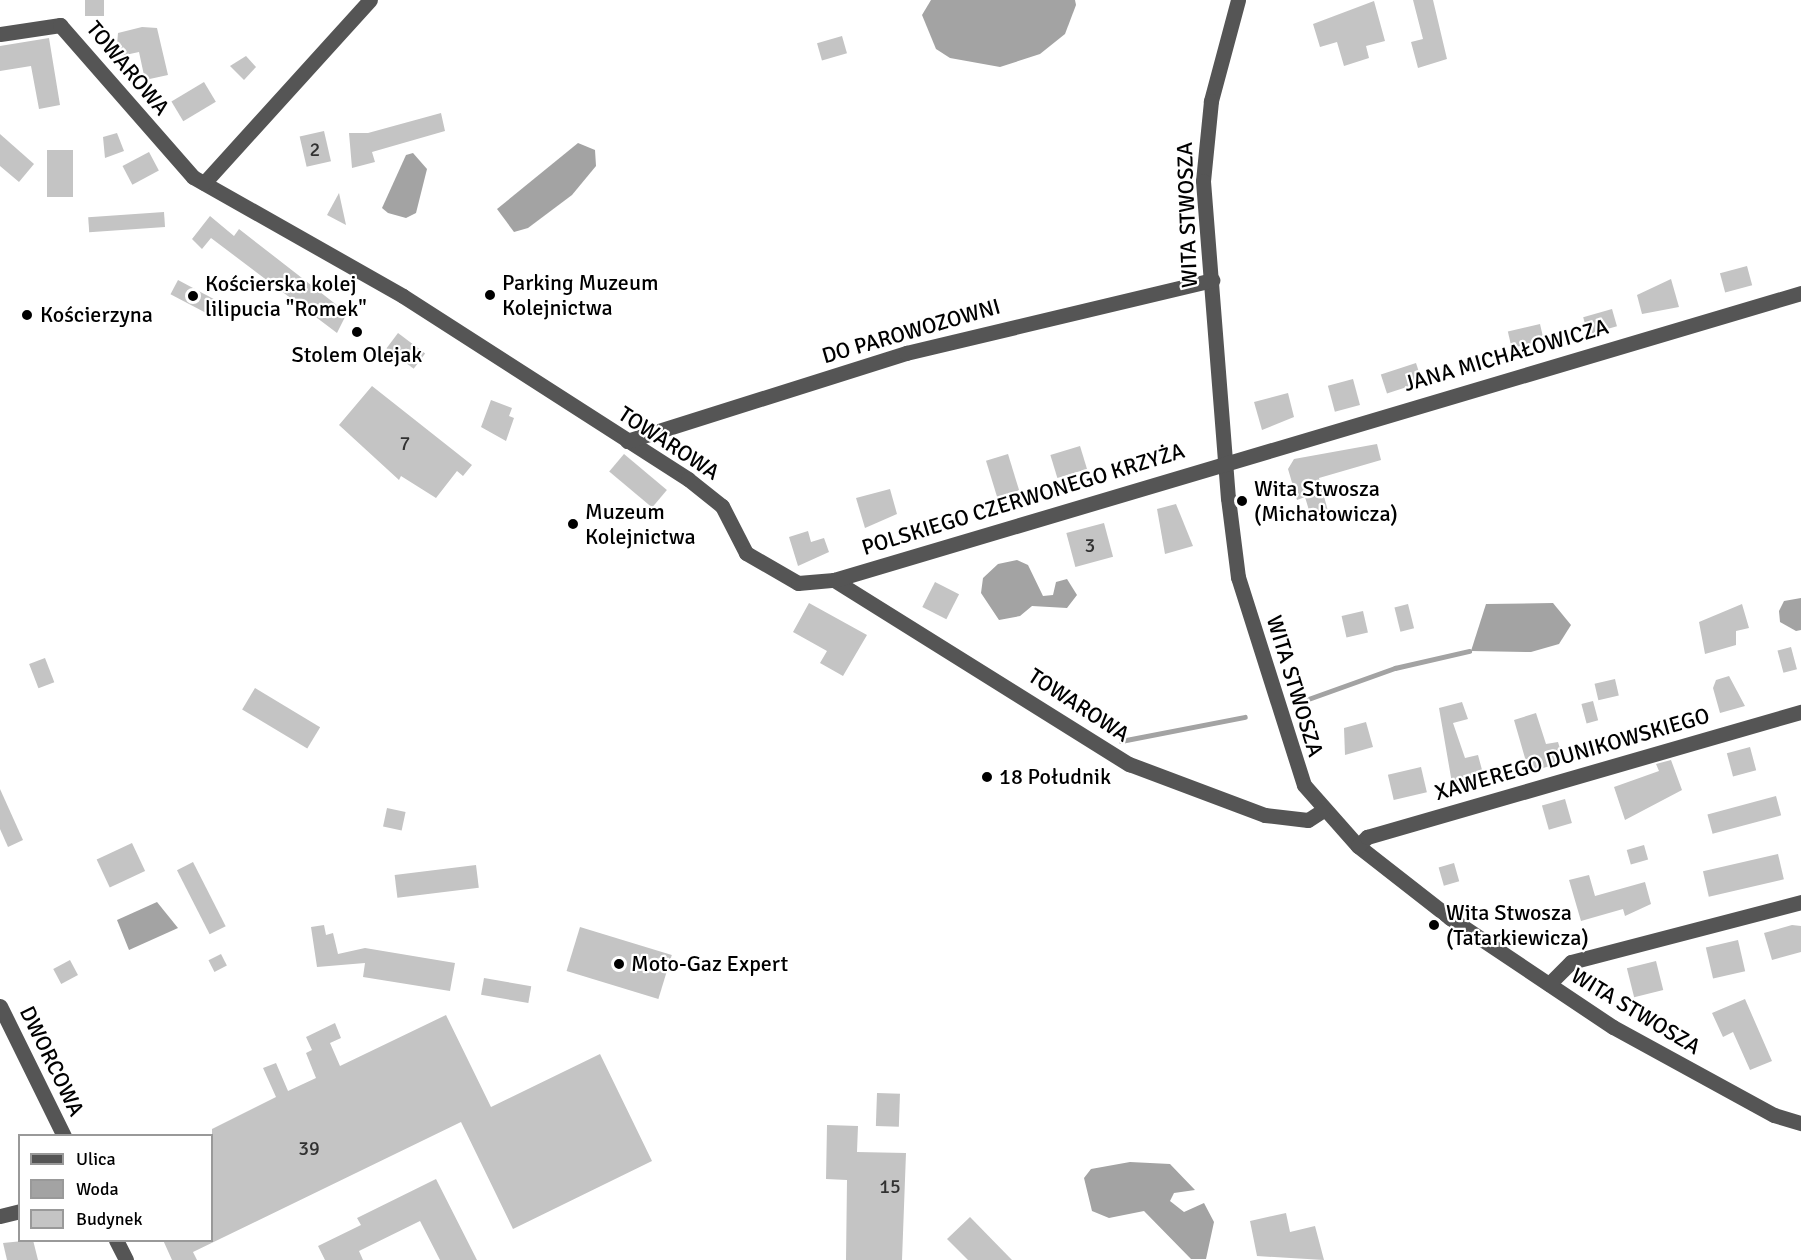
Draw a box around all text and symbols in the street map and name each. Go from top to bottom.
street label: TOWAROWA [81,15,175,121]
house number: 2 [310,137,320,161]
street label: WITA STWOSZA [1171,142,1203,288]
place label: Parking Muzeum Kolejnictwa [502,269,658,320]
place label: Kościerska kolej lilipucia "Romek" [205,270,367,322]
marker: Parking Muzeum Kolejnictwa [483,288,497,302]
marker: Kościerska kolej lilipucia "Romek" [186,289,200,303]
street label: DO PAROWOZOWNI [819,293,1003,369]
place label: Kościerzyna [40,302,153,328]
marker: Kościerzyna [18,306,36,324]
street label: JANA MICHAŁOWICZA [1401,313,1611,397]
marker: Stolem Olejak [350,325,364,339]
place label: Stolem Olejak [292,342,422,368]
street label: TOWAROWA [614,401,724,485]
house number: 7 [400,431,410,455]
street label: POLSKIEGO CZERWONEGO KRZYŻA [858,437,1188,561]
place label: Wita Stwosza (Michałowicza) [1254,475,1398,526]
marker: Wita Stwosza (Michałowicza) [1235,494,1249,508]
place label: Muzeum Kolejnictwa [585,498,696,550]
marker: Muzeum Kolejnictwa [566,517,580,531]
house number: 3 [1085,533,1095,557]
street label: WITA STWOSZA [1261,612,1329,760]
street label: TOWAROWA [1024,663,1134,747]
street label: XAWEREGO DUNIKOWSKIEGO [1432,702,1712,806]
place label: 18 Południk [999,764,1111,790]
marker: 18 Południk [980,770,994,784]
place label: Wita Stwosza (Tatarkiewicza) [1446,899,1589,950]
marker: Wita Stwosza (Tatarkiewicza) [1427,918,1441,932]
place label: Moto-Gaz Expert [631,951,788,977]
marker: Moto-Gaz Expert [612,957,626,971]
street label: WITA STWOSZA [1567,962,1705,1060]
street label: DWORCOWA [14,1002,90,1120]
legend [18,1134,213,1242]
house number: 39 [298,1136,320,1160]
text: Ulica [76,1148,116,1170]
house number: 15 [879,1174,901,1198]
text: Woda [76,1178,119,1200]
text: Budynek [76,1208,143,1230]

